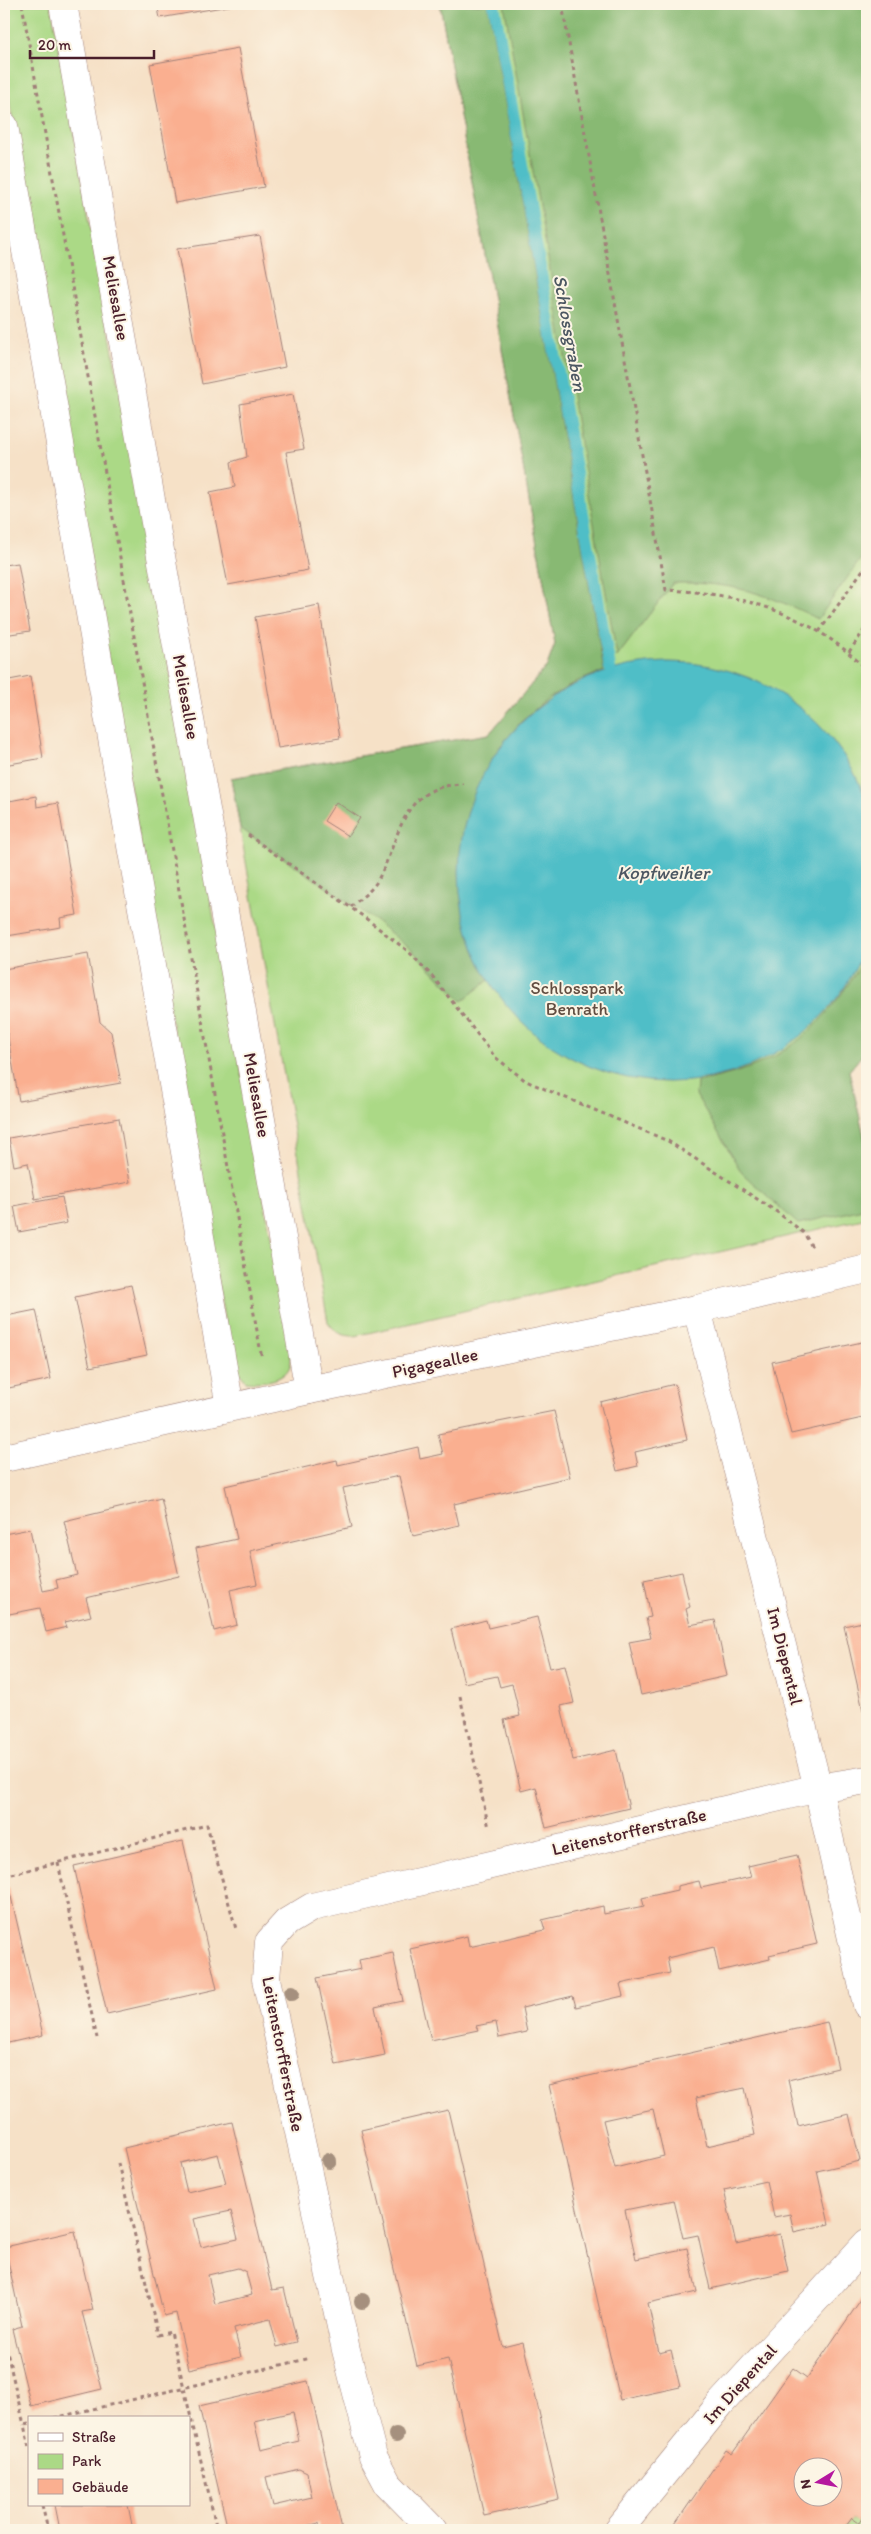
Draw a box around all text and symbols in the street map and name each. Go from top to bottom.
scale bar [30,28,154,60]
text: 20 m [38,36,72,54]
street label: Meliesallee [98,254,134,342]
water label: Schlossgraben [548,273,592,393]
street label: Meliesallee [168,653,204,741]
water label: Kopfweiher [617,861,711,884]
park label: Schlosspark Benrath [531,977,623,1020]
street label: Meliesallee [239,1051,275,1139]
street label: Pigageallee [390,1343,480,1383]
street label: Im Diepental [762,1605,808,1707]
street label: Leitenstorfferstraße [550,1804,708,1860]
street label: Leitenstorfferstraße [257,1974,309,2134]
street label: Im Diepental [698,2339,782,2429]
legend [28,2416,190,2506]
text: Straße [72,2428,116,2446]
text: Park [72,2452,102,2470]
north arrow [794,2456,844,2506]
text: Gebäude [72,2478,129,2496]
text: N [796,2478,815,2490]

